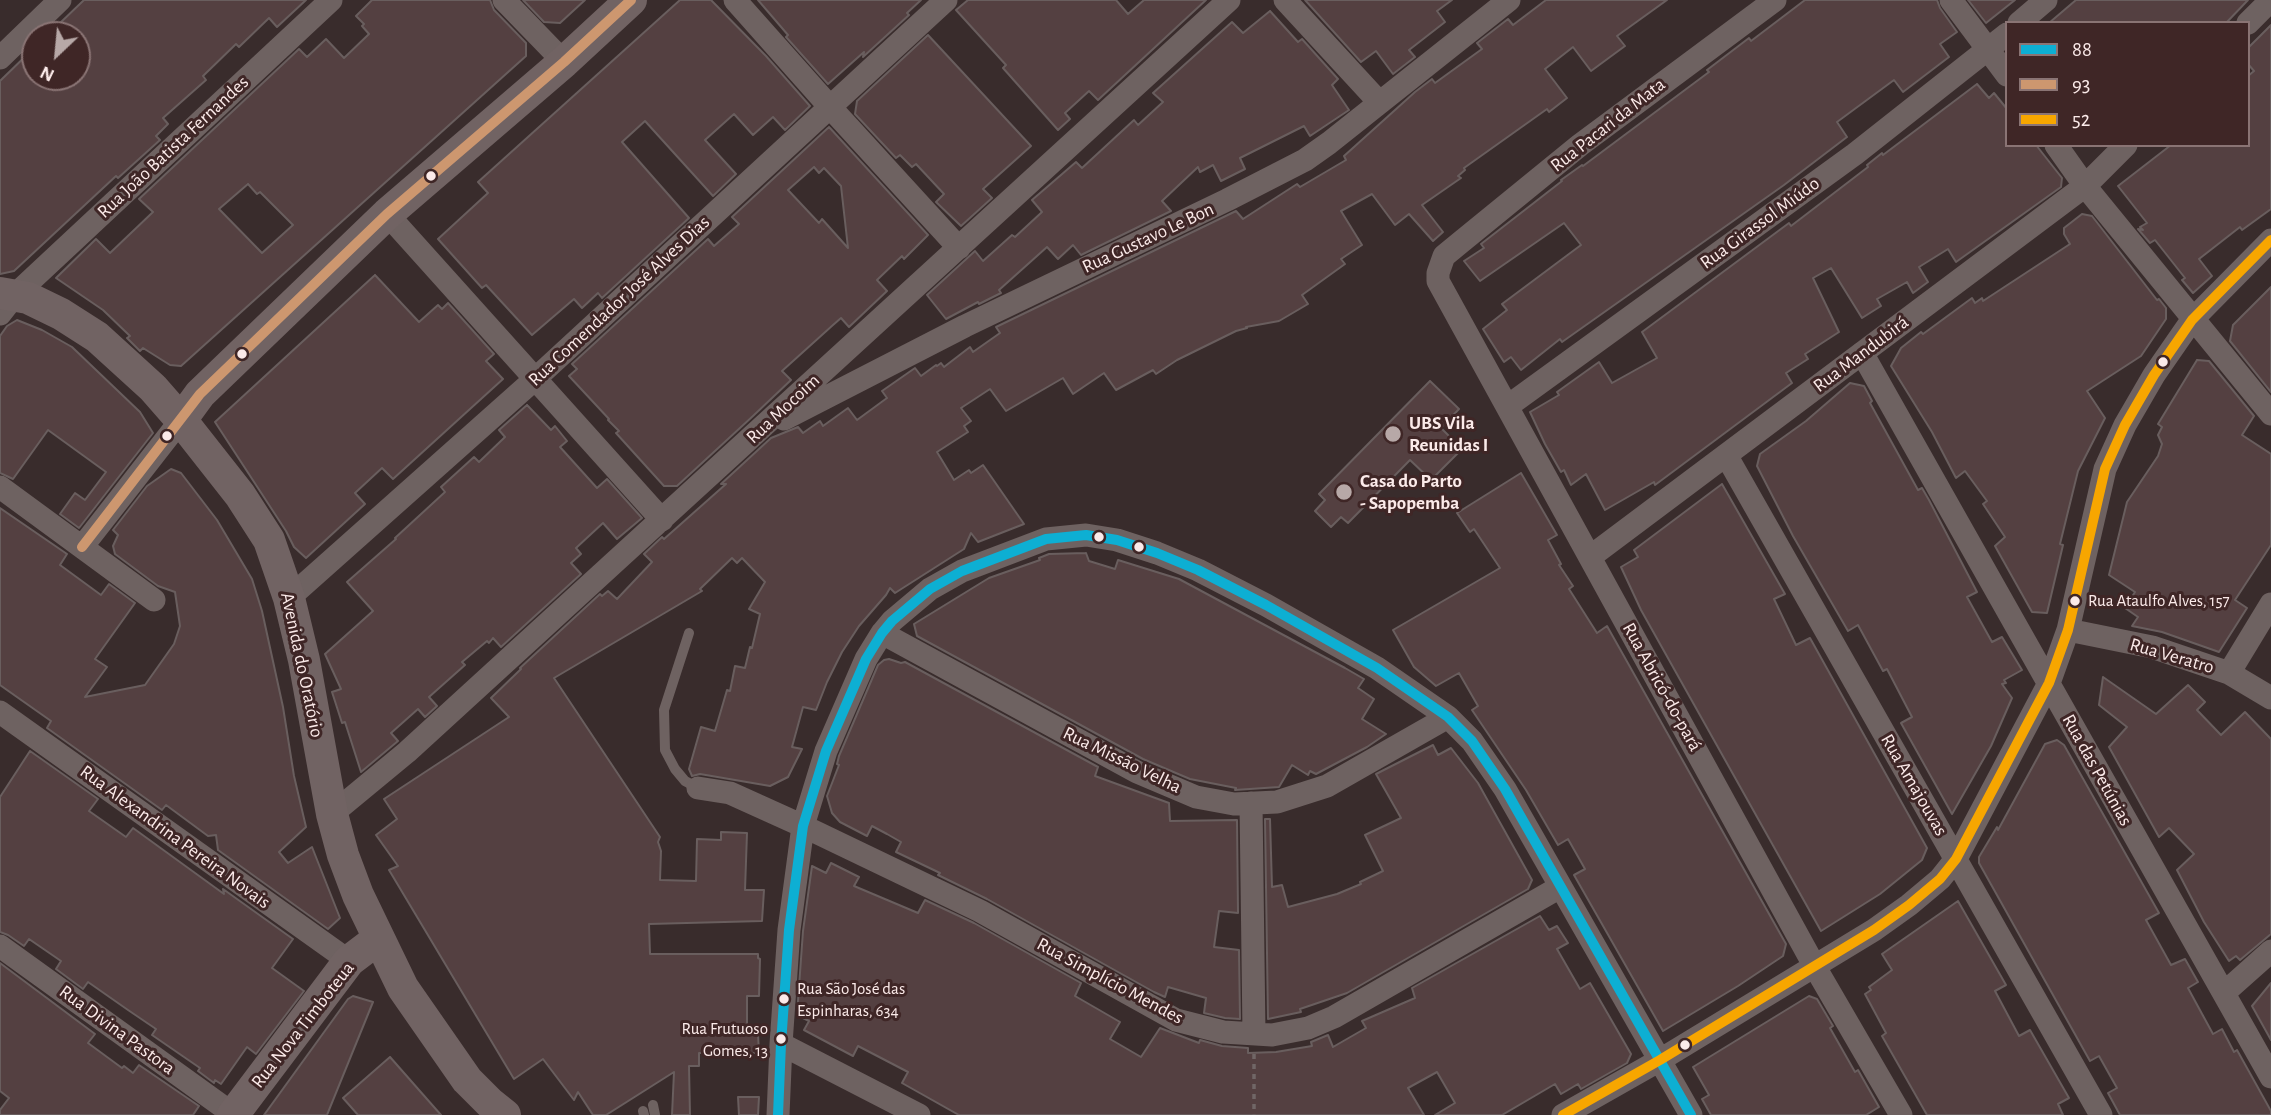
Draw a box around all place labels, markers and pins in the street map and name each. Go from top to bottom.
unlabelled marker [424,169,438,183]
unlabelled marker [235,347,249,361]
unlabelled marker [2156,355,2170,369]
place label: UBS Vila Reunidas I [1409,412,1488,456]
marker: UBS Vila Reunidas I [1383,424,1403,444]
unlabelled marker [160,429,174,443]
place label: Casa do Parto - Sapopemba [1360,470,1462,514]
marker: Casa do Parto - Sapopemba [1334,482,1354,502]
unlabelled marker [1092,530,1106,544]
unlabelled marker [1132,540,1146,554]
place label: Rua Ataulfo Alves, 157 [2088,591,2230,611]
marker: Rua Ataulfo Alves, 157 [2068,594,2082,608]
place label: Rua São José das Espinharas, 634 [797,979,905,1019]
marker: Rua São José das Espinharas, 634 [777,992,791,1006]
place label: Rua Frutuoso Gomes, 13 [682,1019,768,1059]
marker: Rua Frutuoso Gomes, 13 [774,1032,788,1046]
unlabelled marker [1678,1038,1692,1052]

